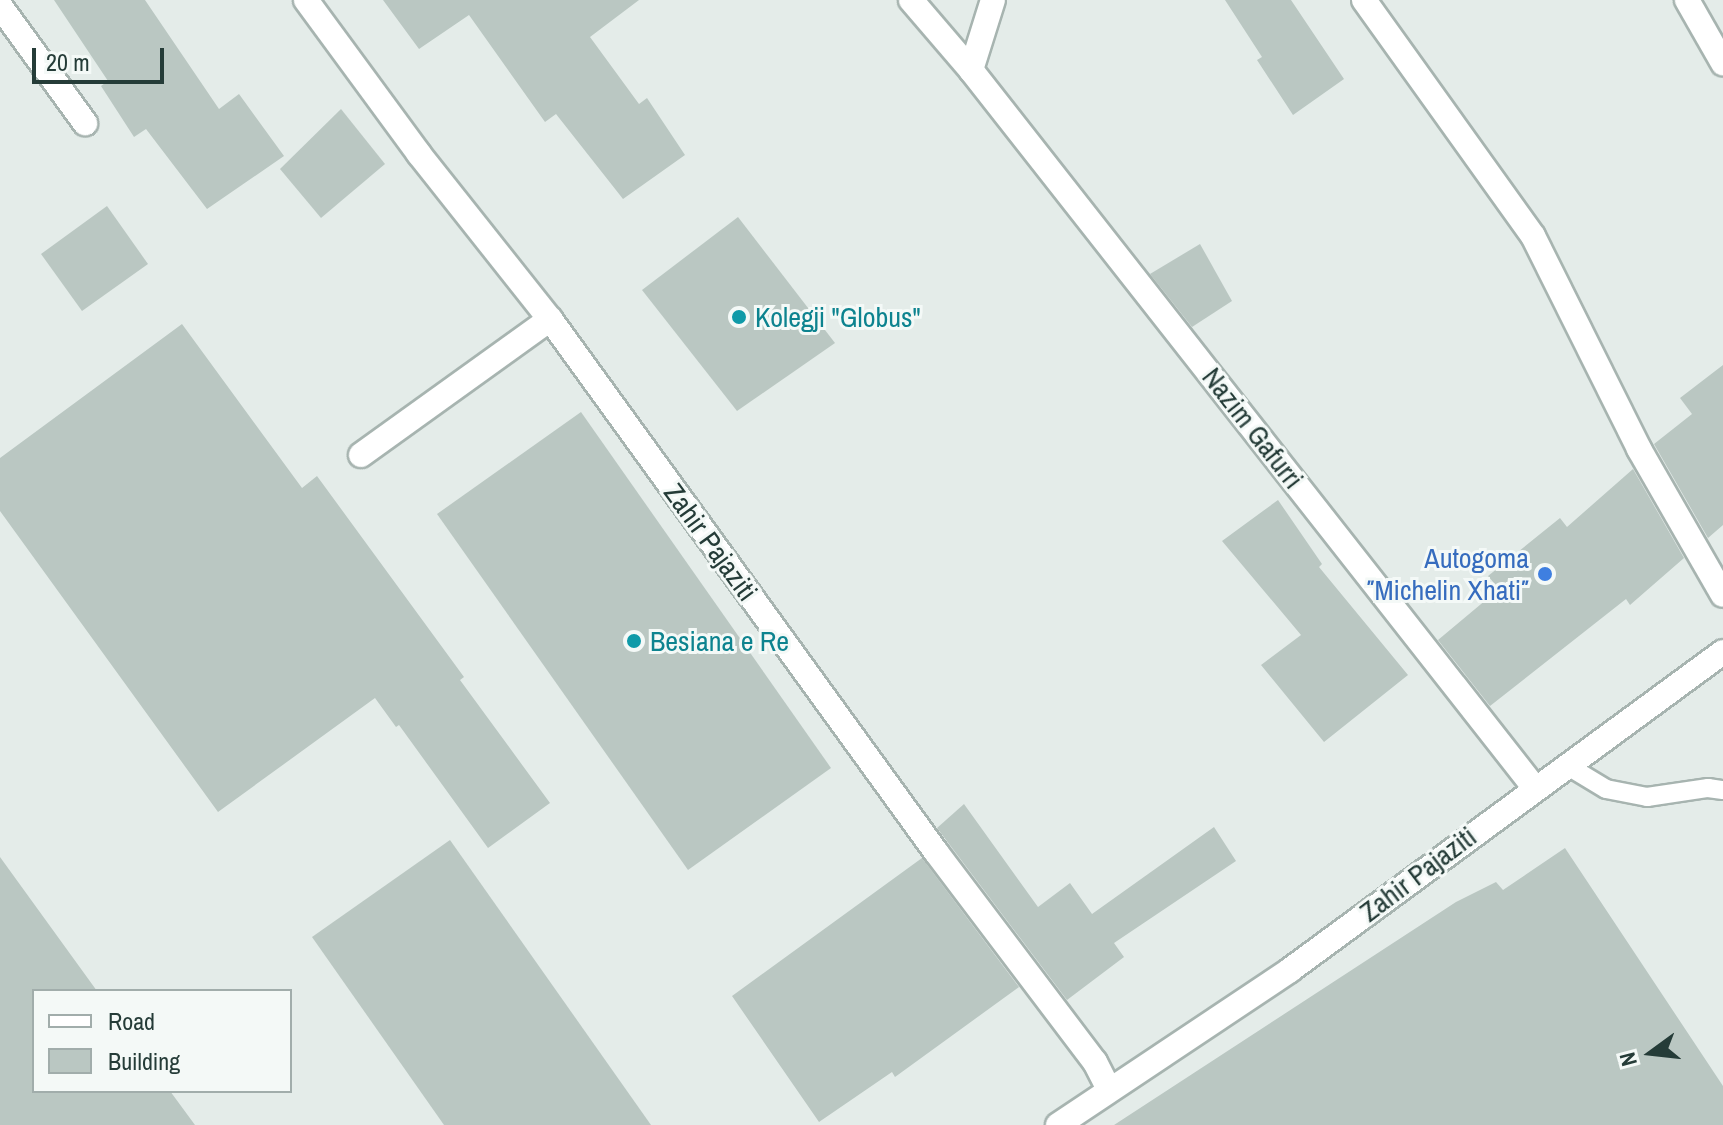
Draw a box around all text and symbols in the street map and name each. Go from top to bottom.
scale bar [36,32,168,82]
text: 20 m [46,46,90,78]
place label: Kolegji "Globus" [755,300,921,334]
marker: Kolegji "Globus" [730,308,748,326]
street label: Nazim Gafurri [1195,361,1311,495]
street label: Zahir Pajaziti [657,477,765,607]
place label: Autogoma ʺMichelin Xhatiʺ [1367,541,1529,607]
marker: Autogoma ʺMichelin Xhatiʺ [1536,565,1554,583]
place label: Besiana e Re [650,624,789,658]
marker: Besiana e Re [625,632,643,650]
street label: Zahir Pajaziti [1353,819,1483,929]
legend [32,989,292,1093]
text: Road [108,1005,155,1037]
north arrow [1611,1013,1691,1093]
text: Building [108,1045,180,1077]
text: N [1612,1049,1644,1069]

